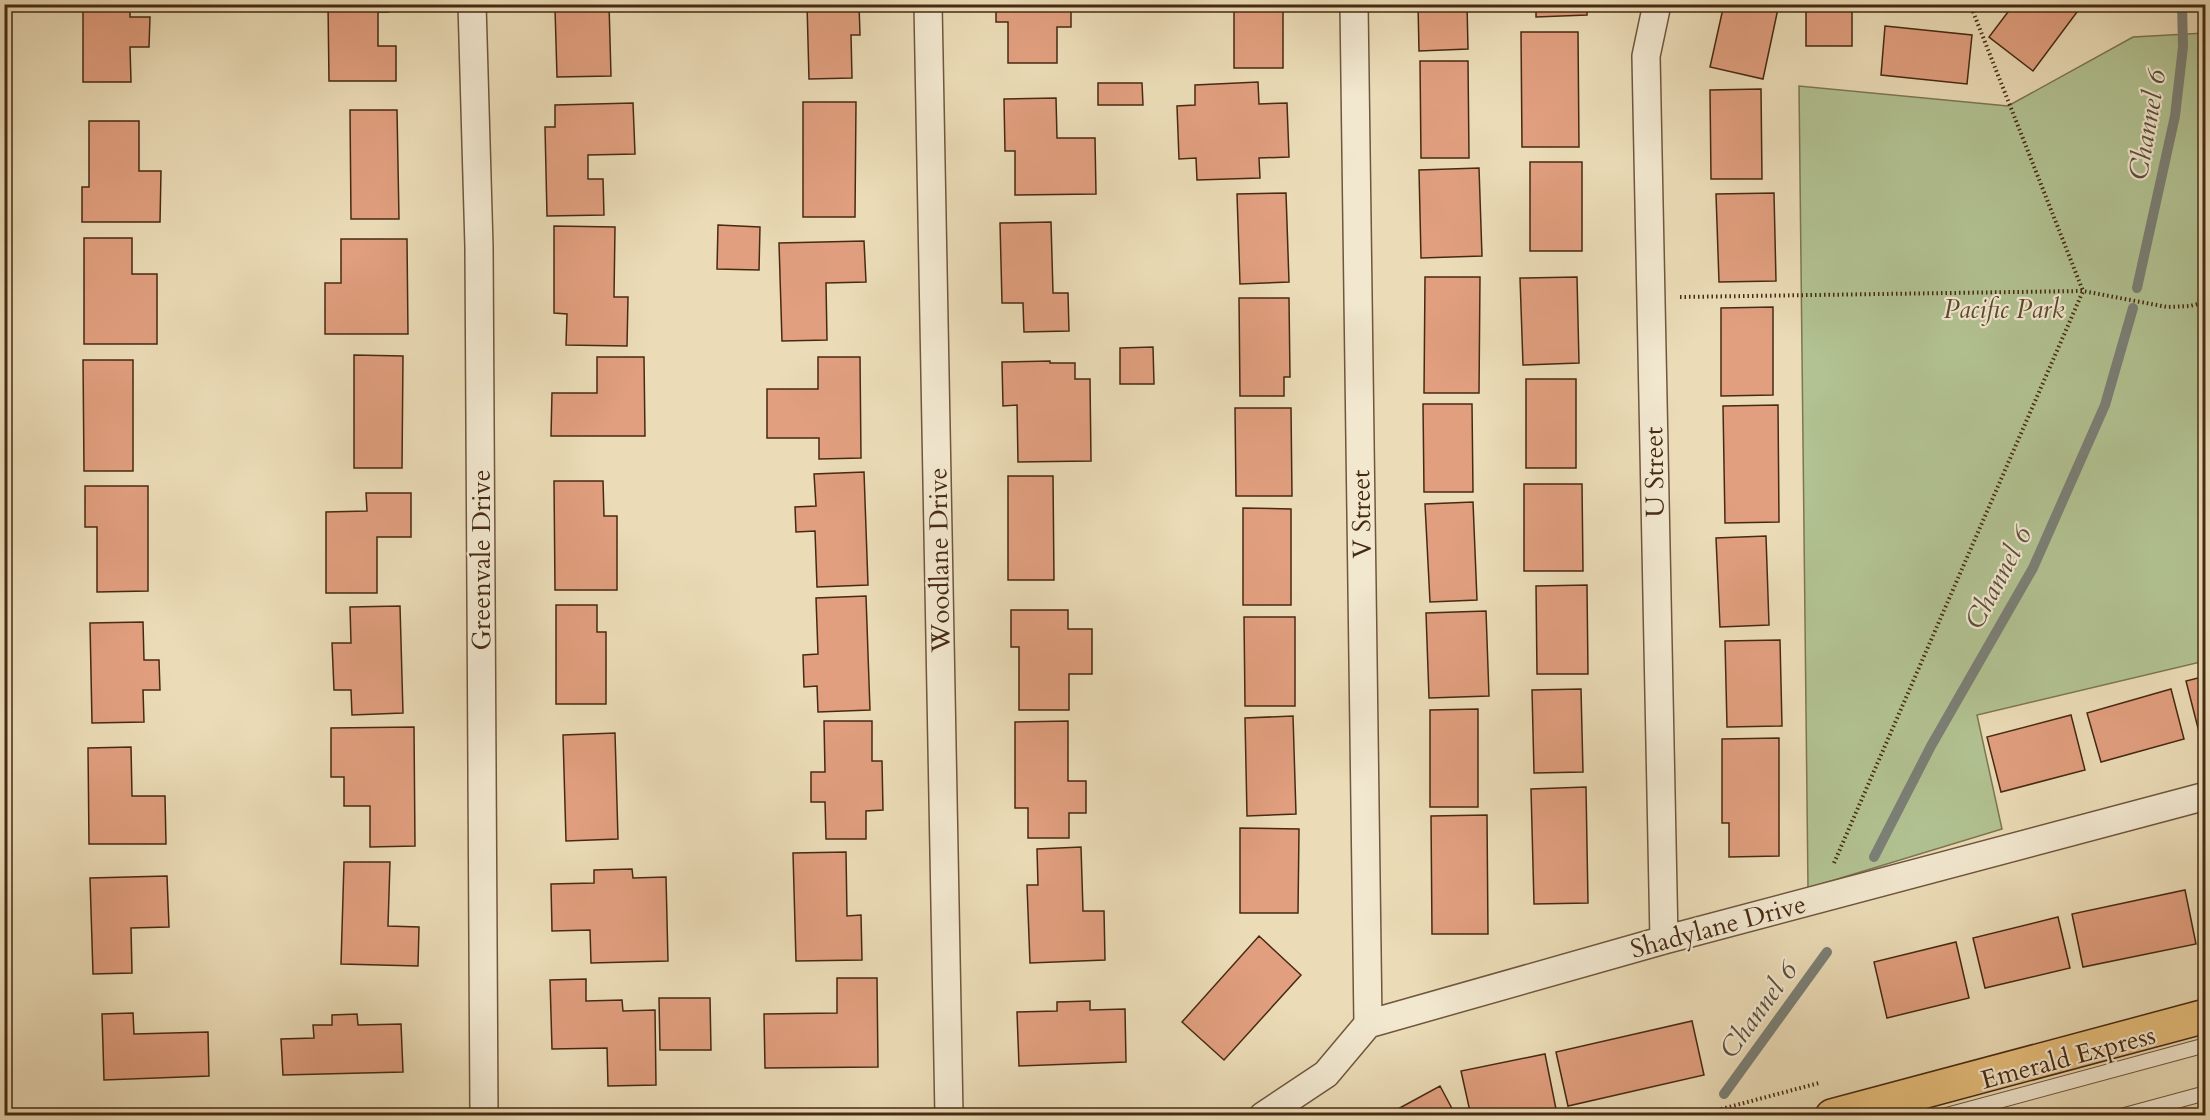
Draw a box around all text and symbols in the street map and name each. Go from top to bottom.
water label: Channel 6 [2120,65,2176,183]
park label: Pacific Park [1944,292,2065,327]
street label: U Street [1636,426,1673,518]
street label: Woodlane Drive [920,467,959,654]
street label: Greenvale Drive [464,469,499,651]
street label: V Street [1343,469,1380,559]
water label: Channel 6 [1956,519,2042,636]
street label: Shadylane Drive [1626,886,1810,967]
water label: Channel 6 [1711,953,1807,1066]
street label: Emerald Express [1977,1017,2159,1098]

